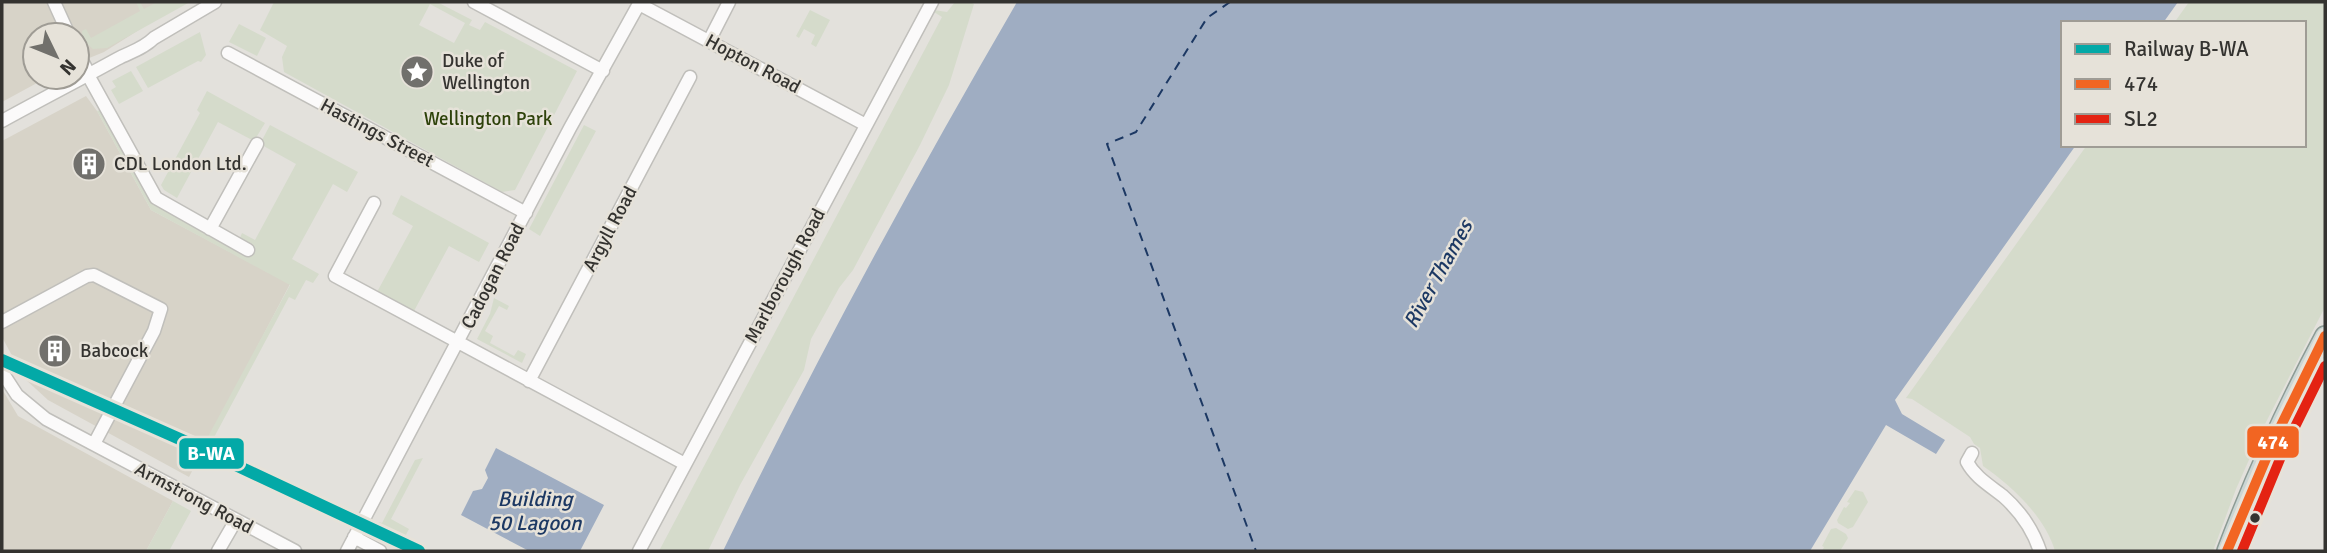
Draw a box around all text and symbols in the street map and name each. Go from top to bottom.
north arrow [21,21,91,91]
legend [2061,21,2306,147]
street label: Hopton Road [701,29,805,99]
text: Railway B-WA [2124,36,2249,62]
place label: Duke of Wellington [442,49,530,95]
place icon: Duke of Wellington [398,53,436,91]
text: N [54,54,81,80]
text: 474 [2124,71,2158,97]
street label: Hastings Street [316,93,438,173]
text: SL2 [2124,106,2158,132]
park label: Wellington Park [424,107,553,131]
building icon: CDL London Ltd. [70,145,108,183]
place label: CDL London Ltd. [114,152,247,176]
street label: Argyll Road [578,182,642,276]
street label: Marlborough Road [739,204,831,348]
water label: River Thames [1398,214,1479,332]
street label: Cadogan Road [456,219,530,333]
building icon: Babcock [36,332,74,370]
place label: Babcock [80,339,149,363]
line badge: 474 [2246,425,2300,459]
text: 474 [2258,431,2288,455]
line badge: B-WA [178,437,245,470]
text: B-WA [187,442,235,466]
street label: Armstrong Road [131,457,257,539]
water label: Building 50 Lagoon [489,486,582,536]
unlabelled marker [2248,511,2262,525]

